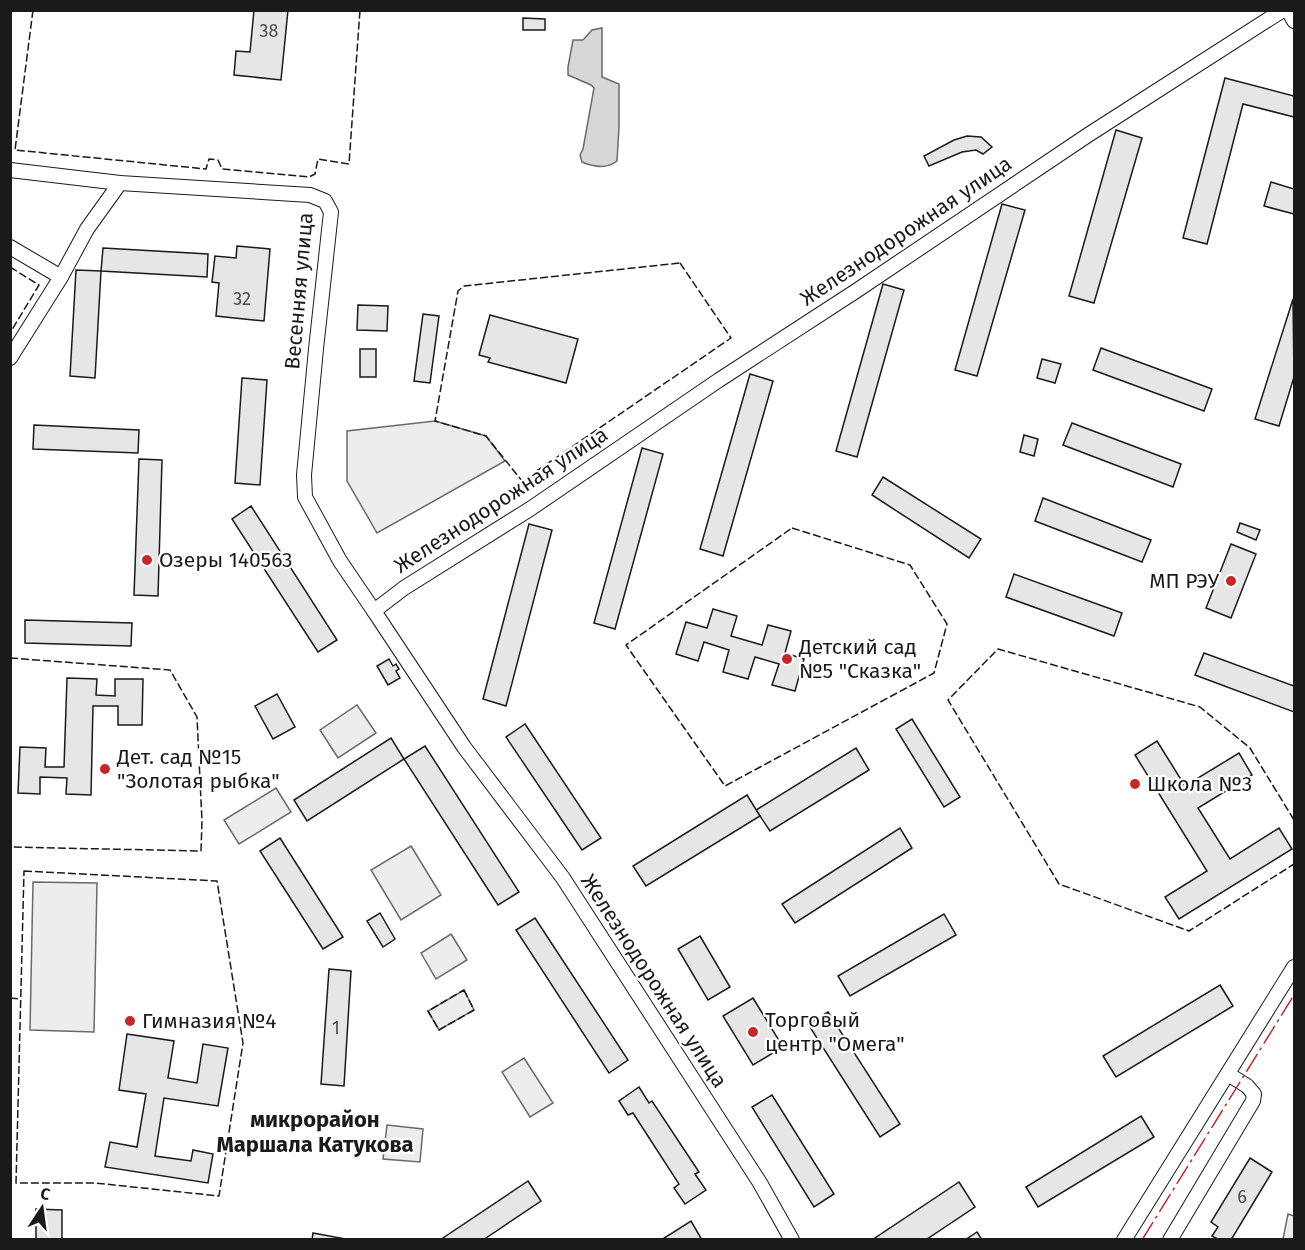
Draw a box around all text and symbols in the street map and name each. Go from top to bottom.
house number: 38 [260,20,279,42]
street label: Железнодорожная улица [795,151,1017,311]
street label: Весенняя улица [279,211,319,371]
house number: 32 [233,288,251,310]
street label: Железнодорожная улица [389,421,613,579]
place label: Озеры 140563 [159,547,293,573]
marker: Озеры 140563 [140,553,154,567]
place label: МП РЭУ [1149,568,1220,594]
marker: МП РЭУ [1224,574,1238,588]
place label: Детский сад №5 "Сказка" [798,634,921,684]
marker: Детский сад №5 "Сказка" [780,652,794,666]
place label: Дет. сад №15 "Золотая рыбка" [116,744,280,794]
marker: Дет. сад №15 "Золотая рыбка" [98,762,112,776]
place label: Школа №3 [1147,771,1252,797]
marker: Школа №3 [1128,777,1142,791]
street label: Железнодорожная улица [575,869,733,1093]
place label: Торговый центр "Омега" [765,1007,905,1057]
place label: Гимназия №4 [142,1008,277,1034]
marker: Гимназия №4 [123,1014,137,1028]
house number: 1 [332,1017,340,1039]
marker: Торговый центр "Омега" [746,1025,760,1039]
district label: микрорайон Маршала Катукова [216,1106,414,1158]
north arrow [12,1178,72,1238]
text: С [39,1184,53,1204]
house number: 6 [1237,1186,1247,1208]

